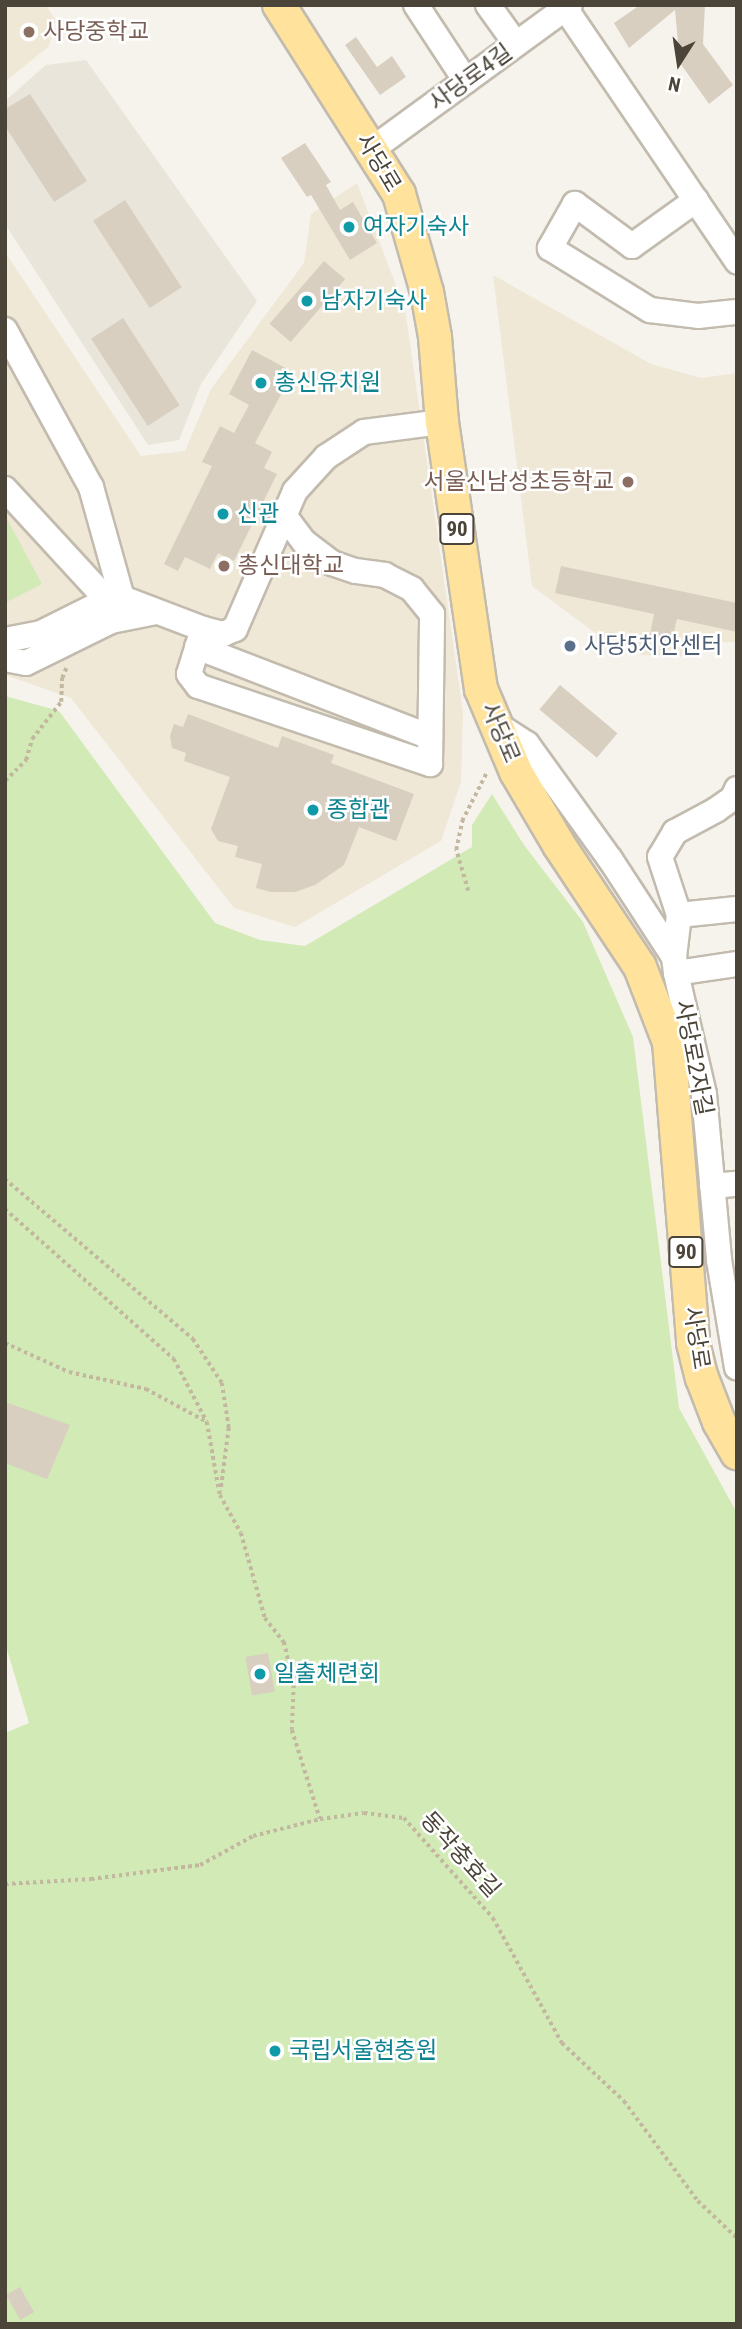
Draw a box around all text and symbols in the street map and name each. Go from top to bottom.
place label: 사당중학교 [43,18,149,46]
marker: 사당중학교 [21,24,37,40]
north arrow [644,28,714,98]
street label: 사당로4길 [424,39,518,117]
text: N [666,72,683,96]
street label: 사당로 [350,129,406,197]
place label: 여자기숙사 [363,213,469,241]
marker: 여자기숙사 [341,219,357,235]
place label: 남자기숙사 [321,287,427,315]
marker: 남자기숙사 [299,293,315,309]
place label: 총신유치원 [275,369,381,397]
marker: 총신유치원 [253,375,269,391]
place label: 서울신남성초등학교 [424,468,614,496]
marker: 서울신남성초등학교 [620,474,636,490]
place label: 신관 [237,500,279,528]
marker: 신관 [215,506,231,522]
road number: 90 [438,512,476,546]
place label: 총신대학교 [238,552,344,580]
marker: 총신대학교 [216,558,232,574]
place label: 사당5치안센터 [584,632,722,660]
marker: 사당5치안센터 [562,638,578,654]
street label: 사당로 [475,698,525,768]
place label: 종합관 [327,796,390,824]
marker: 종합관 [305,802,321,818]
street label: 사당로2자길 [668,998,718,1118]
road number: 90 [667,1234,705,1270]
street label: 사당로 [677,1304,715,1372]
place label: 일출체련회 [274,1660,380,1688]
marker: 일출체련회 [252,1666,268,1682]
street label: 동작충효길 [414,1806,506,1904]
place label: 국립서울현충원 [289,2037,437,2065]
marker: 국립서울현충원 [267,2043,283,2059]

